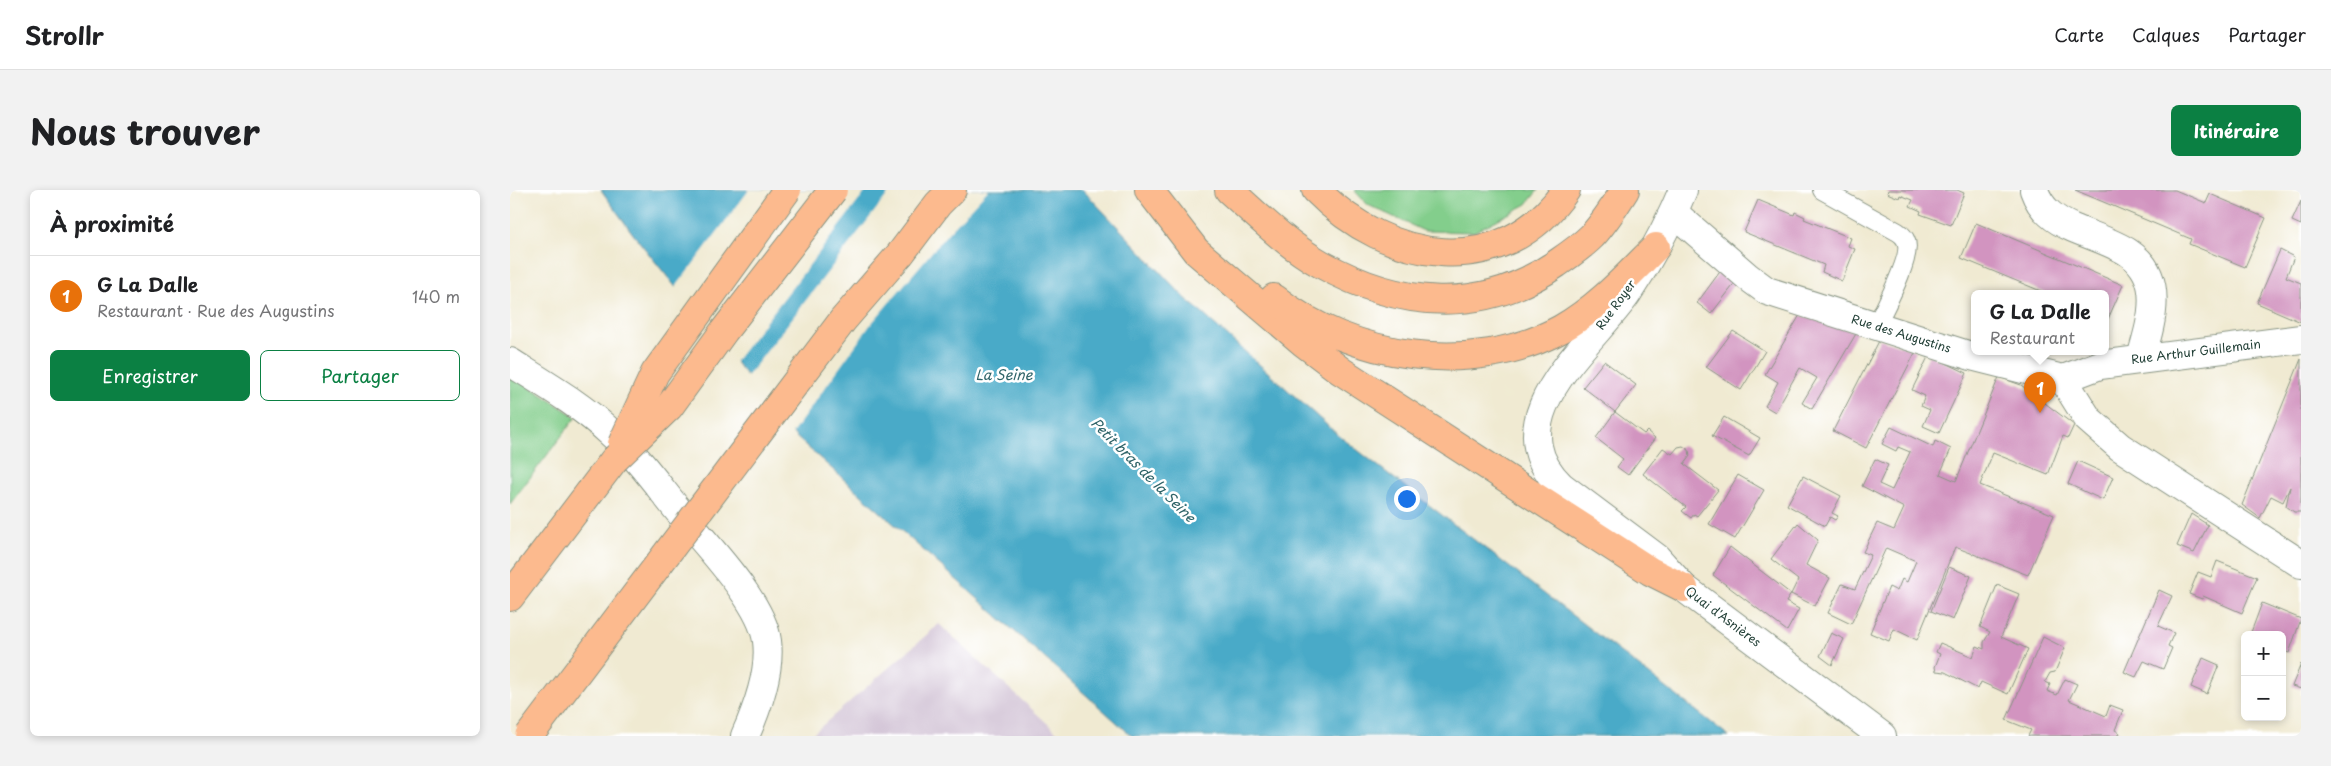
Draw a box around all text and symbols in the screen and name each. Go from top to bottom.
text: Strollr [25,17,104,53]
text: Carte [2054,21,2104,48]
text: Calques [2132,21,2200,48]
text: Partager [2228,21,2306,48]
text: Nous trouver [30,104,260,157]
button: Itinéraire [2171,105,2301,156]
text: À proximité [50,207,174,239]
text: G La Dalle [97,270,198,298]
street label: Rue Royer [1591,275,1640,333]
text: 1 [62,284,70,308]
text: 140 m [412,284,460,308]
popup [1971,290,2109,355]
text: G La Dalle [1989,297,2091,325]
text: Restaurant · Rue des Augustins [97,298,334,322]
street label: Rue des Augustins [1849,309,1954,357]
text: Restaurant [1989,325,2075,349]
street label: Rue Arthur Guillemain [2130,334,2262,368]
button: Enregistrer [50,350,250,401]
button: Partager [260,350,460,401]
water label: La Seine [975,364,1034,385]
pin: 1 [2024,372,2056,413]
water label: Petit bras de la Seine [1086,413,1202,528]
your location [1394,486,1420,512]
street label: Quai d'Asnières [1682,582,1765,651]
map controls [2241,631,2286,721]
button: + [2241,631,2286,676]
button: − [2241,676,2286,721]

